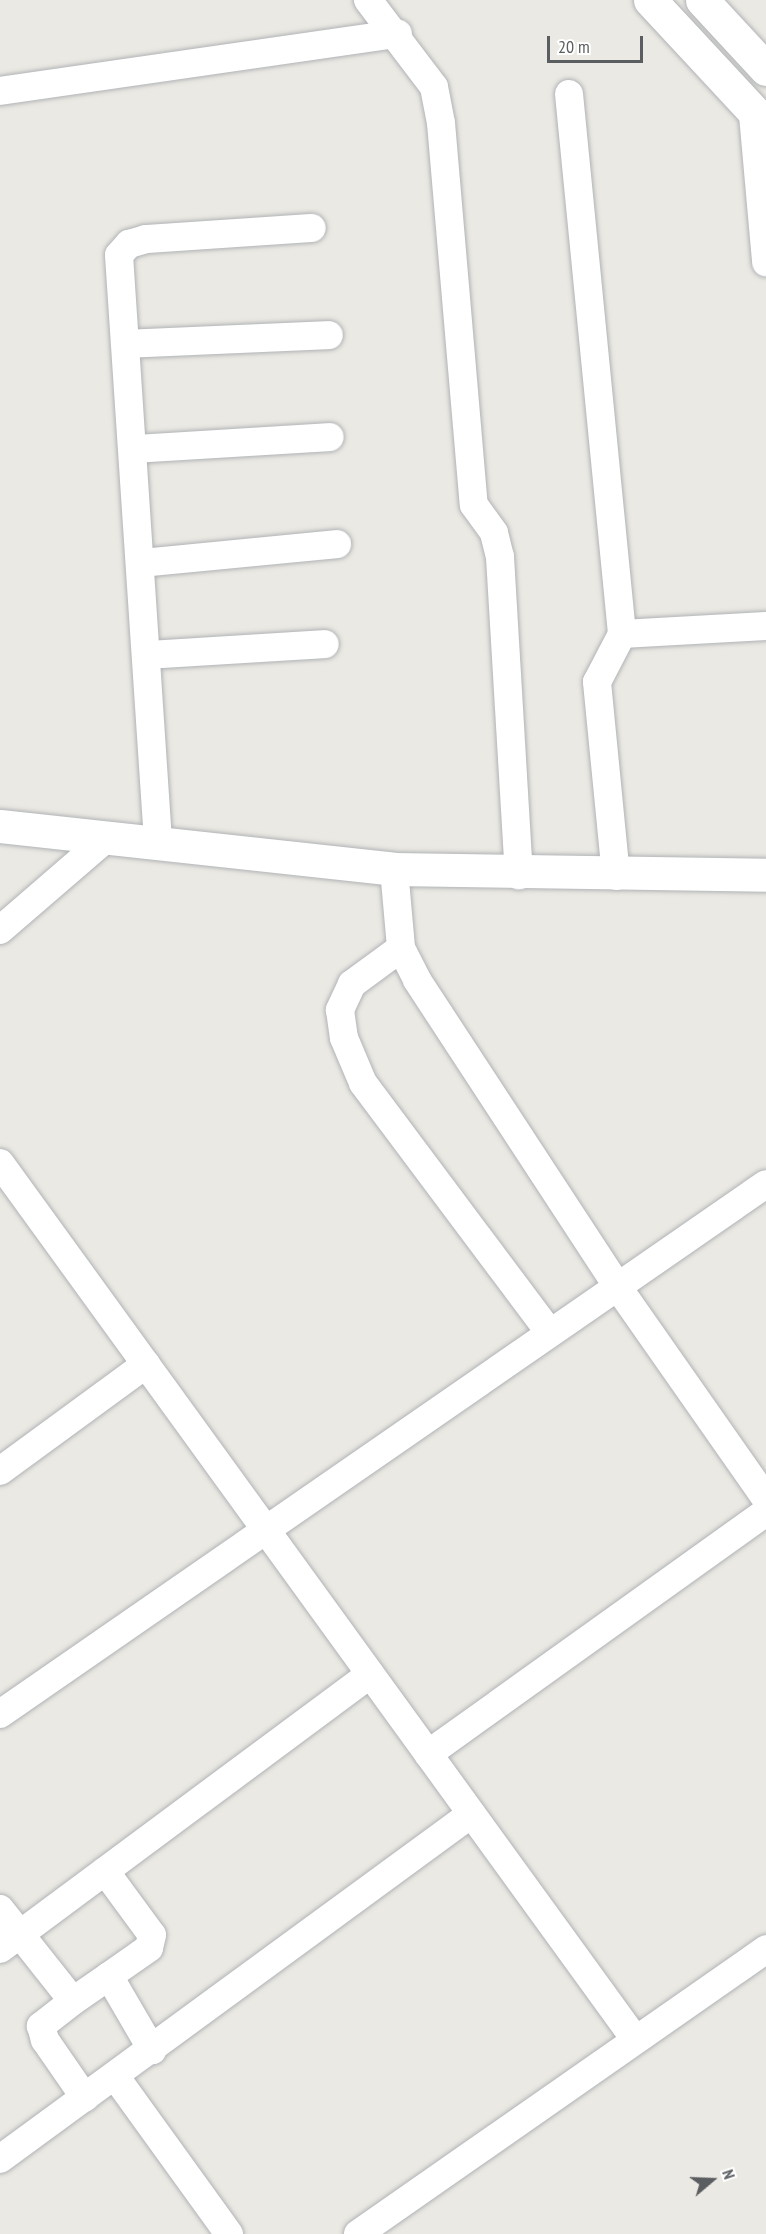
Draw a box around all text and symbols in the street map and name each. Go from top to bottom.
scale bar [550,24,646,62]
text: 20 m [558,35,590,58]
north arrow [682,2150,742,2210]
text: N [718,2167,740,2181]

